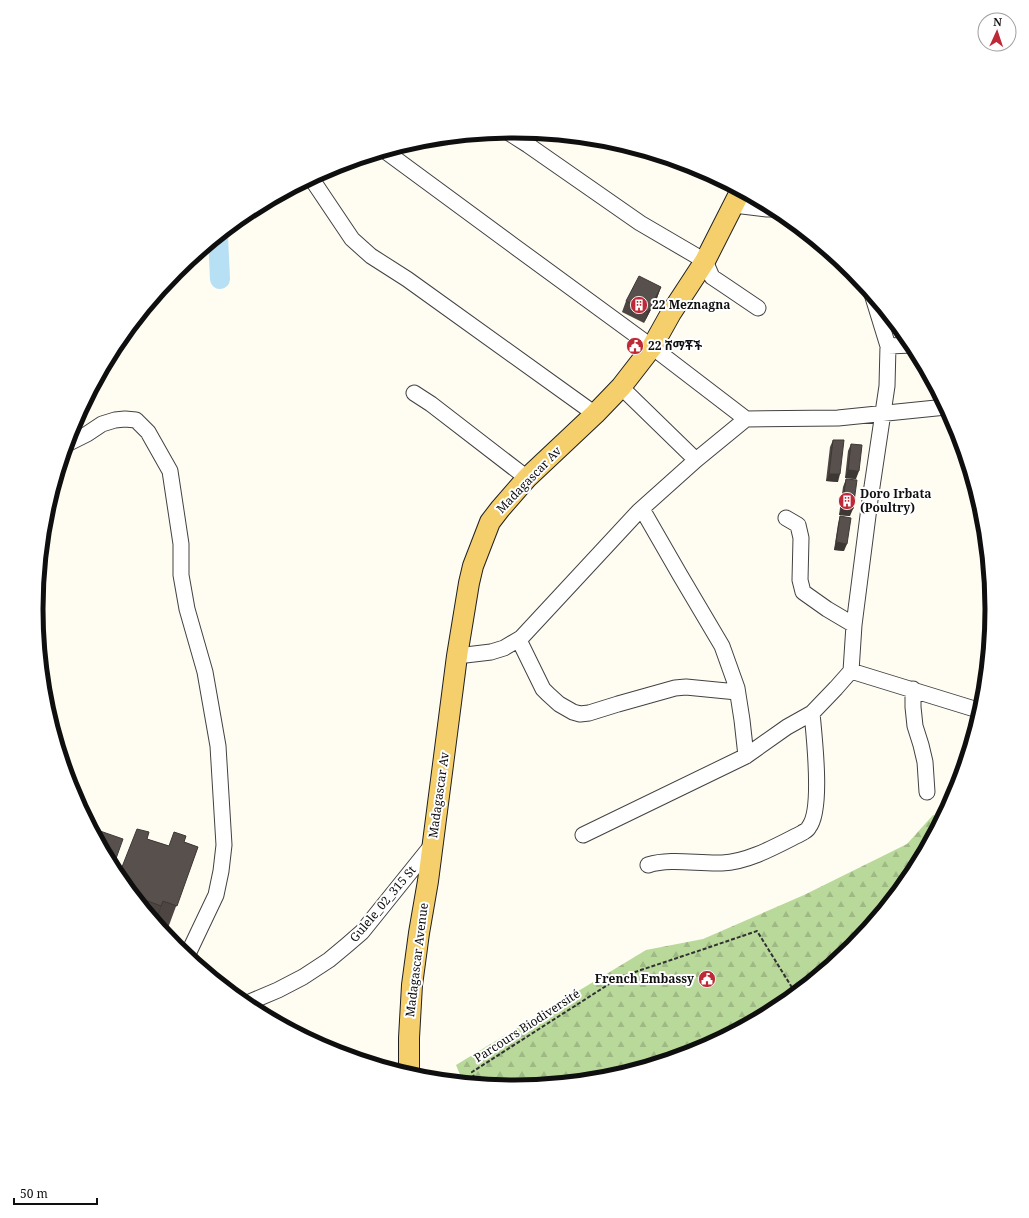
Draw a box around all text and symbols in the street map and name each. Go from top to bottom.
north arrow [977,12,1017,52]
text: N [993,14,1003,29]
building icon: 22 Meznagna [629,295,649,315]
place label: 22 Meznagna [652,296,730,313]
public building icon: 22 ሸማቾች [625,336,645,356]
place label: 22 ሸማቾች [648,337,702,354]
street label: Madagascar Av [492,442,565,517]
place label: Doro Irbata (Poultry) [860,485,931,516]
building icon: Doro Irbata (Poultry) [837,491,857,511]
street label: Madagascar Av [424,751,453,839]
street label: Gulele_02_315 St [346,862,420,945]
street label: Madagascar Avenue [401,902,432,1018]
public building icon: French Embassy [697,969,717,989]
place label: French Embassy [595,970,694,987]
street label: Parcours Biodiversité [471,985,583,1066]
scale bar [14,1180,97,1206]
text: 50 m [20,1185,48,1202]

